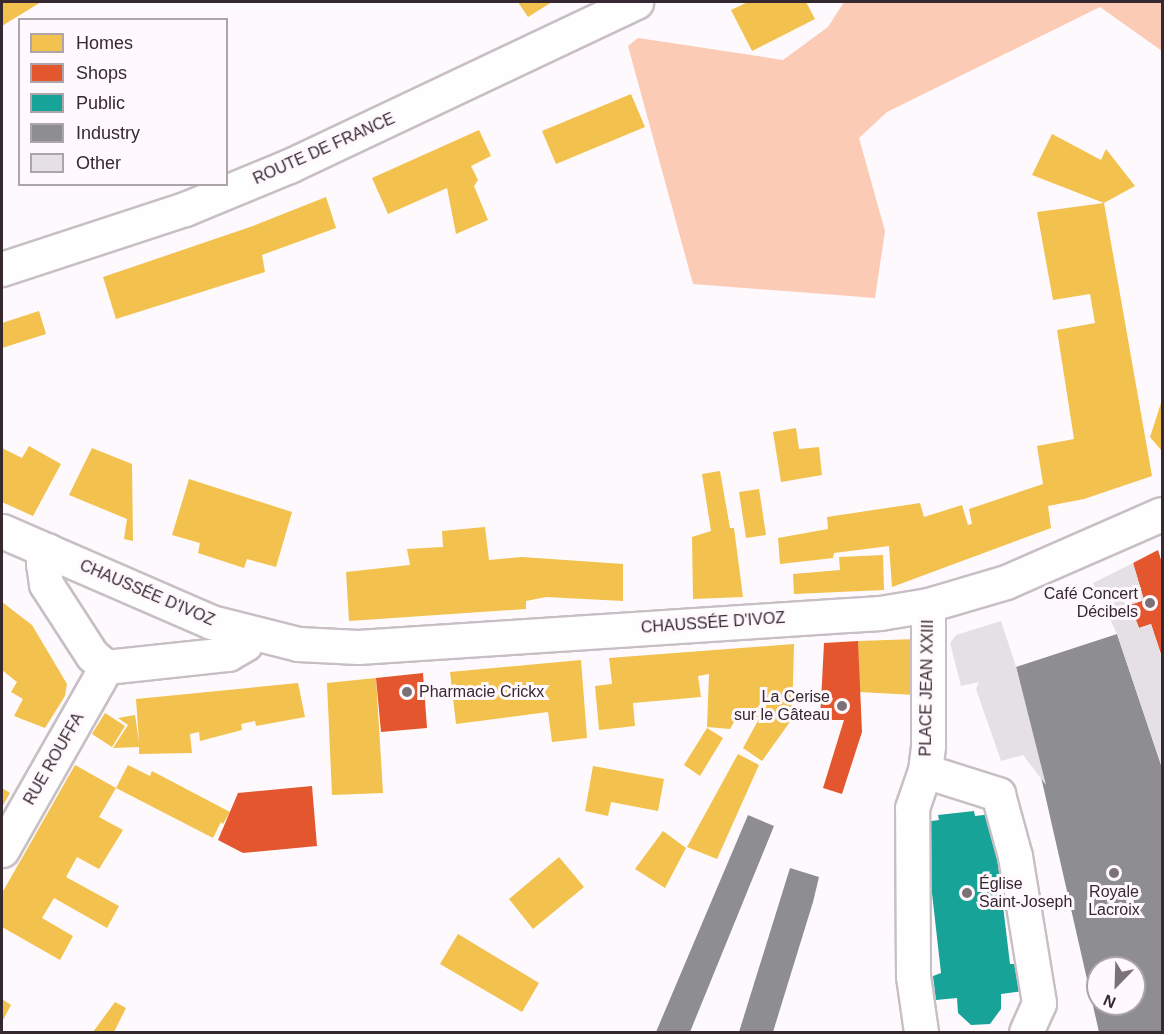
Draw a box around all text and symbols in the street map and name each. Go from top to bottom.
legend [18,18,228,186]
text: Homes [76,33,133,53]
text: Shops [76,63,127,83]
text: Public [76,93,125,113]
street label: ROUTE DE FRANCE [250,109,398,189]
text: Industry [76,123,140,143]
text: Other [76,153,121,173]
street label: CHAUSSÉE D'IVOZ [77,556,217,630]
place label: Café Concert Décibels [1044,584,1138,622]
marker: Café Concert Décibels [1143,596,1157,610]
street label: CHAUSSÉE D'IVOZ [640,608,786,638]
street label: PLACE JEAN XXIII [916,619,938,757]
place label: Pharmacie Crickx [419,682,544,702]
marker: Pharmacie Crickx [400,685,414,699]
place label: La Cerise sur le Gâteau [734,687,830,725]
marker: La Cerise sur le Gâteau [835,699,849,713]
street label: RUE ROUFFA [20,710,88,808]
marker: Royale Lacroix [1107,866,1121,880]
place label: Église Saint-Joseph [979,874,1072,912]
place label: Royale Lacroix [1088,882,1140,920]
marker: Église Saint-Joseph [960,886,974,900]
north arrow [1086,956,1146,1016]
text: N [1101,991,1118,1011]

